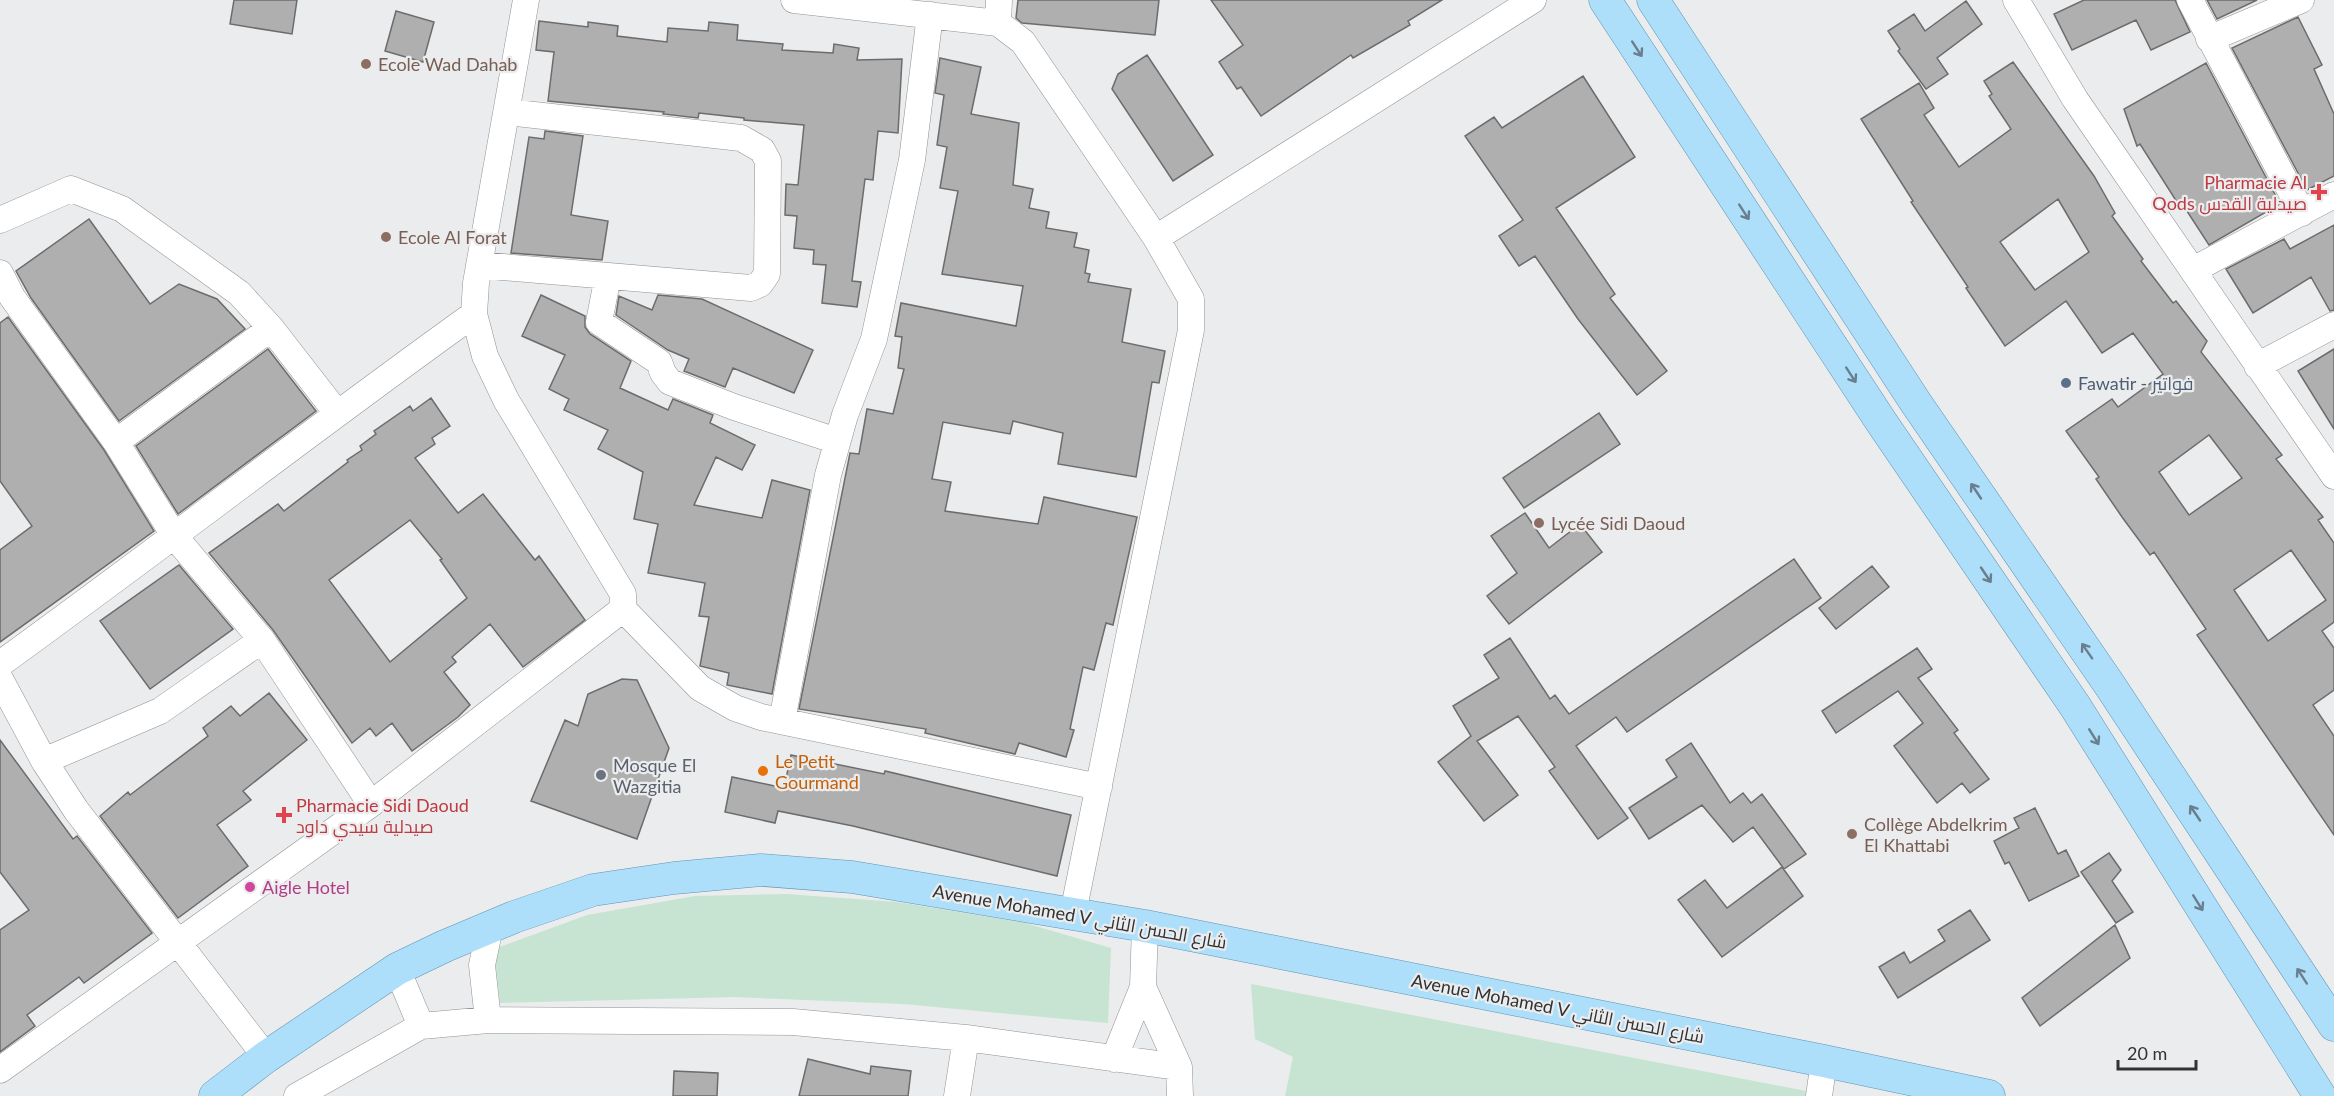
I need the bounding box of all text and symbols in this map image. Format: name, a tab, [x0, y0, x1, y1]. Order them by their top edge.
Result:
one-way arrow	[1631, 40, 1643, 57]
place label: Ecole Wad Dahab	[378, 53, 517, 75]
marker: Ecole Wad Dahab	[359, 57, 373, 71]
place label: Pharmacie Al Qods صيدلية القدس	[2152, 171, 2307, 215]
marker: Pharmacie Al Qods صيدلية القدس	[2312, 185, 2326, 199]
one-way arrow	[1738, 203, 1750, 220]
place label: Ecole Al Forat	[398, 226, 507, 248]
marker: Ecole Al Forat	[379, 230, 393, 244]
one-way arrow	[1845, 366, 1857, 383]
place label: Fawatir - فواتير	[2078, 372, 2194, 395]
marker: Fawatir - فواتير	[2059, 376, 2073, 390]
one-way arrow	[1970, 483, 1982, 500]
place label: Lycée Sidi Daoud	[1551, 512, 1685, 534]
marker: Lycée Sidi Daoud	[1532, 516, 1546, 530]
one-way arrow	[1980, 567, 1992, 583]
one-way arrow	[2081, 644, 2093, 660]
one-way arrow	[2088, 729, 2101, 746]
place label: Le Petit Gourmand	[775, 750, 859, 793]
place label: Mosque El Wazgitia	[613, 754, 696, 797]
marker: Le Petit Gourmand	[756, 764, 770, 778]
marker: Mosque El Wazgitia	[594, 768, 608, 782]
place label: Pharmacie Sidi Daoud صيدلية سيدي داود	[296, 794, 469, 841]
one-way arrow	[2189, 806, 2201, 822]
marker: Pharmacie Sidi Daoud صيدلية سيدي داود	[277, 808, 291, 822]
place label: Collège Abdelkrim El Khattabi	[1864, 813, 2008, 856]
marker: Collège Abdelkrim El Khattabi	[1845, 827, 1859, 841]
place label: Aigle Hotel	[262, 876, 350, 898]
street label: Avenue Mohamed V شارع الحسن الثاني	[931, 879, 1229, 957]
marker: Aigle Hotel	[243, 880, 257, 894]
one-way arrow	[2192, 894, 2205, 911]
one-way arrow	[2296, 968, 2308, 985]
street label: Avenue Mohamed V شارع الحسن الثاني	[1409, 969, 1706, 1051]
scale bar	[2118, 1033, 2196, 1071]
text: 20 m	[2127, 1042, 2167, 1064]

